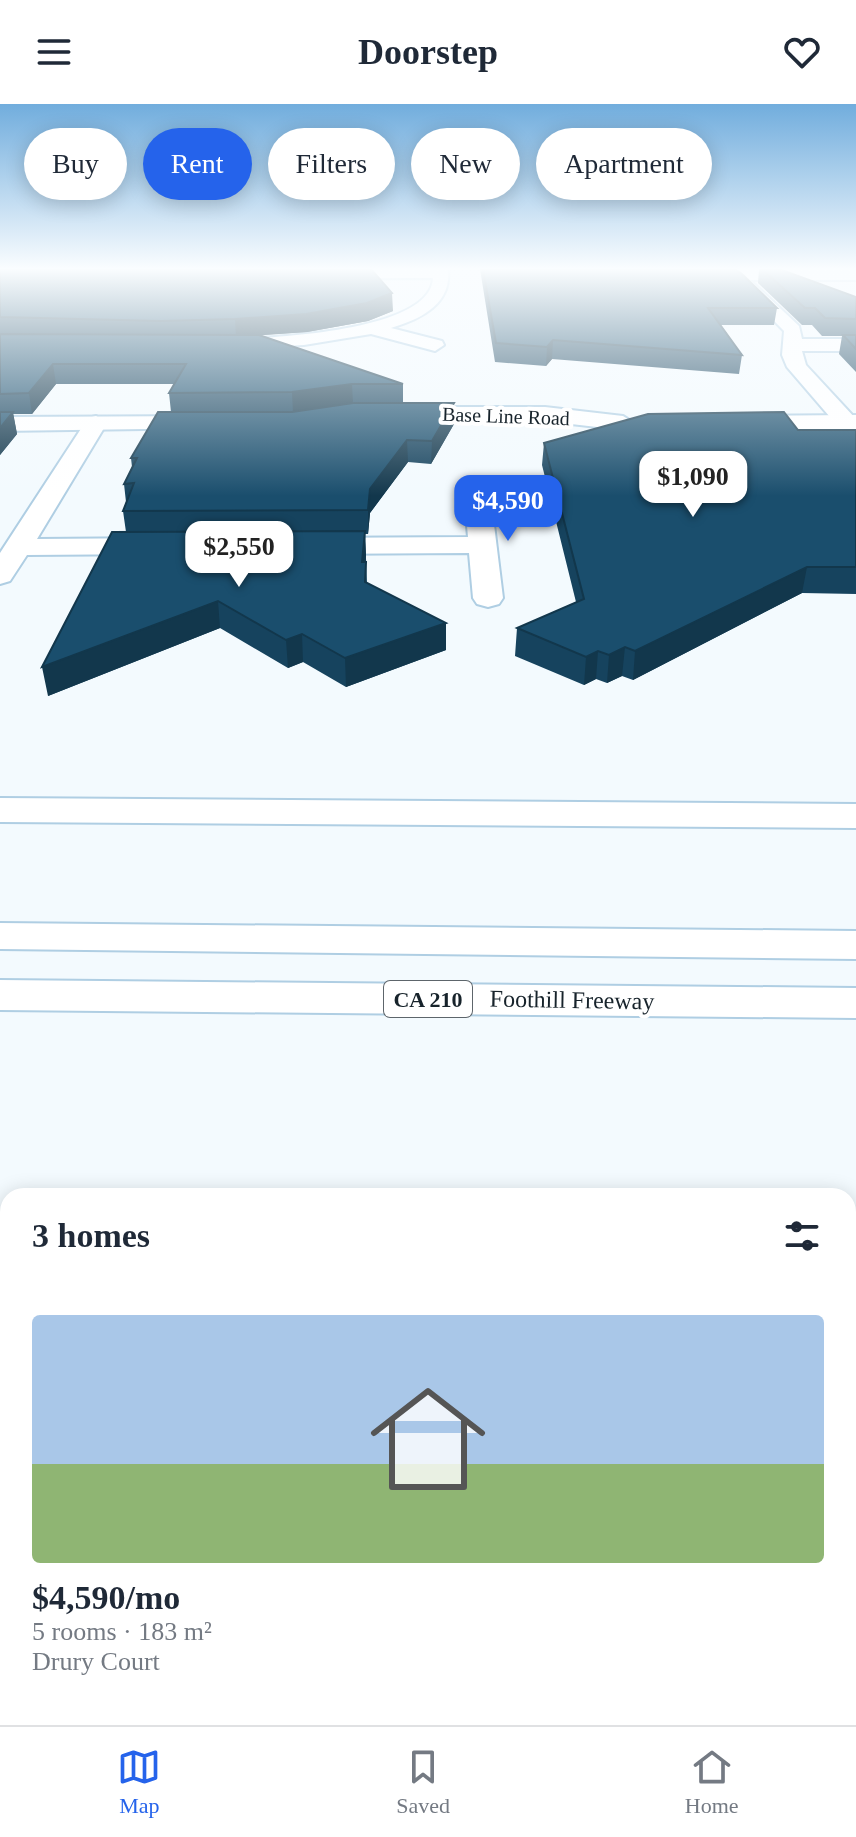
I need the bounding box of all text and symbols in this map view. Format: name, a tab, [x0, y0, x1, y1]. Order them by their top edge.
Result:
icon: menu	[32, 30, 76, 74]
icon: heart	[780, 30, 824, 74]
text: Doorstep	[358, 32, 498, 72]
chip: Buy	[24, 128, 127, 200]
chip: Rent	[143, 128, 252, 200]
chip: Filters	[268, 128, 395, 200]
chip: New	[411, 128, 520, 200]
chip: Apartment	[536, 128, 712, 200]
street label: Base Line Road	[442, 403, 570, 429]
pin: $1,090	[628, 451, 758, 519]
text: $1,090	[657, 462, 729, 491]
pin: $4,590	[443, 475, 573, 543]
text: $4,590	[472, 486, 544, 515]
pin: $2,550	[174, 521, 304, 589]
text: $2,550	[203, 532, 275, 561]
road number: CA 210	[384, 981, 472, 1017]
street label: Foothill Freeway	[489, 986, 655, 1014]
icon: filters	[780, 1214, 824, 1258]
text: 3 homes	[32, 1217, 150, 1254]
icon: home	[356, 1367, 500, 1511]
text: $4,590/mo	[32, 1579, 180, 1616]
text: 5 rooms · 183 m²	[32, 1617, 212, 1646]
text: Drury Court	[32, 1647, 160, 1676]
tab: Map	[117, 1745, 161, 1819]
tab: Saved	[396, 1745, 450, 1819]
tab: Home	[685, 1745, 739, 1819]

